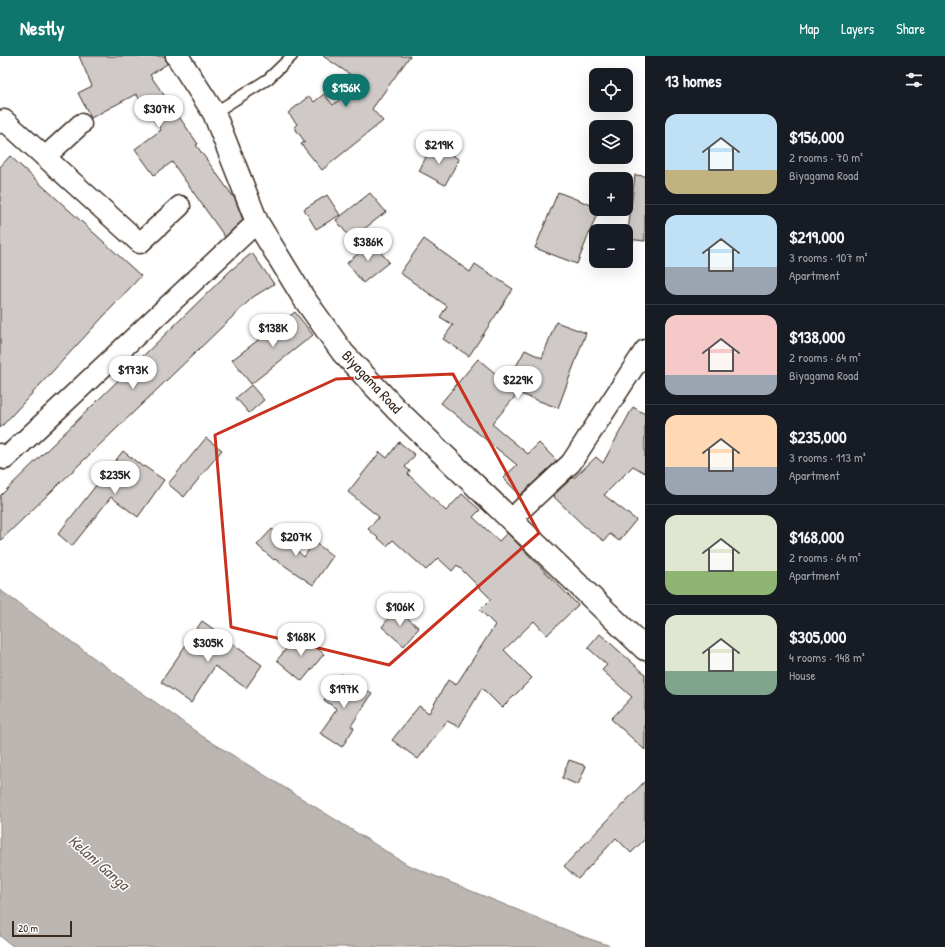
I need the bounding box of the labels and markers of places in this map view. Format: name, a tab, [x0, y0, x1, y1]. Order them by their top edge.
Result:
pin: $156K	[318, 74, 374, 108]
pin: $307K	[131, 95, 187, 129]
pin: $219K	[411, 131, 467, 165]
pin: $386K	[340, 228, 396, 262]
pin: $138K	[245, 314, 301, 348]
pin: $173K	[105, 356, 161, 390]
pin: $229K	[490, 366, 546, 400]
pin: $235K	[87, 461, 143, 495]
pin: $207K	[268, 523, 324, 557]
pin: $106K	[372, 593, 428, 627]
pin: $168K	[273, 623, 329, 657]
pin: $305K	[180, 629, 236, 663]
pin: $197K	[316, 675, 372, 709]

